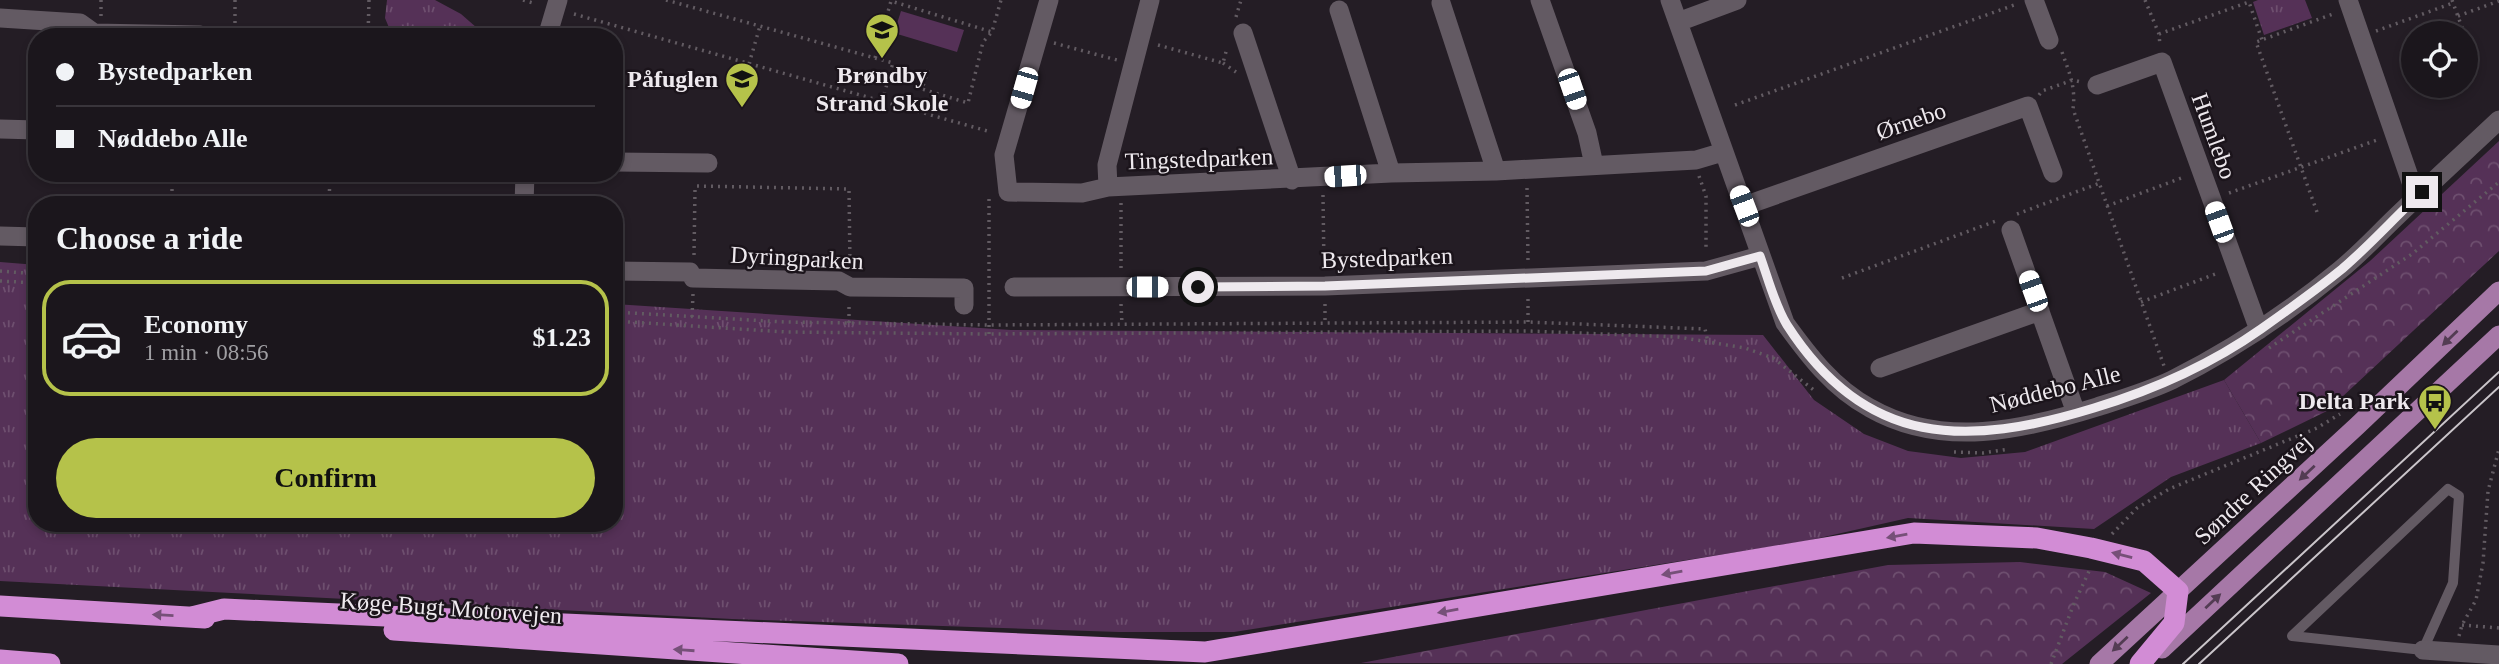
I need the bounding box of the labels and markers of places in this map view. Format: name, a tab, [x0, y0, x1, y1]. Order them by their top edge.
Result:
school or university icon: Brøndby Strand Skole	[863, 11, 901, 60]
school or university icon: Påfuglen	[723, 60, 761, 109]
place label: Brøndby Strand Skole	[816, 62, 949, 116]
place label: Påfuglen	[627, 66, 718, 92]
bus stop icon: Delta Park	[2416, 382, 2454, 431]
place label: Delta Park	[2299, 388, 2411, 414]

